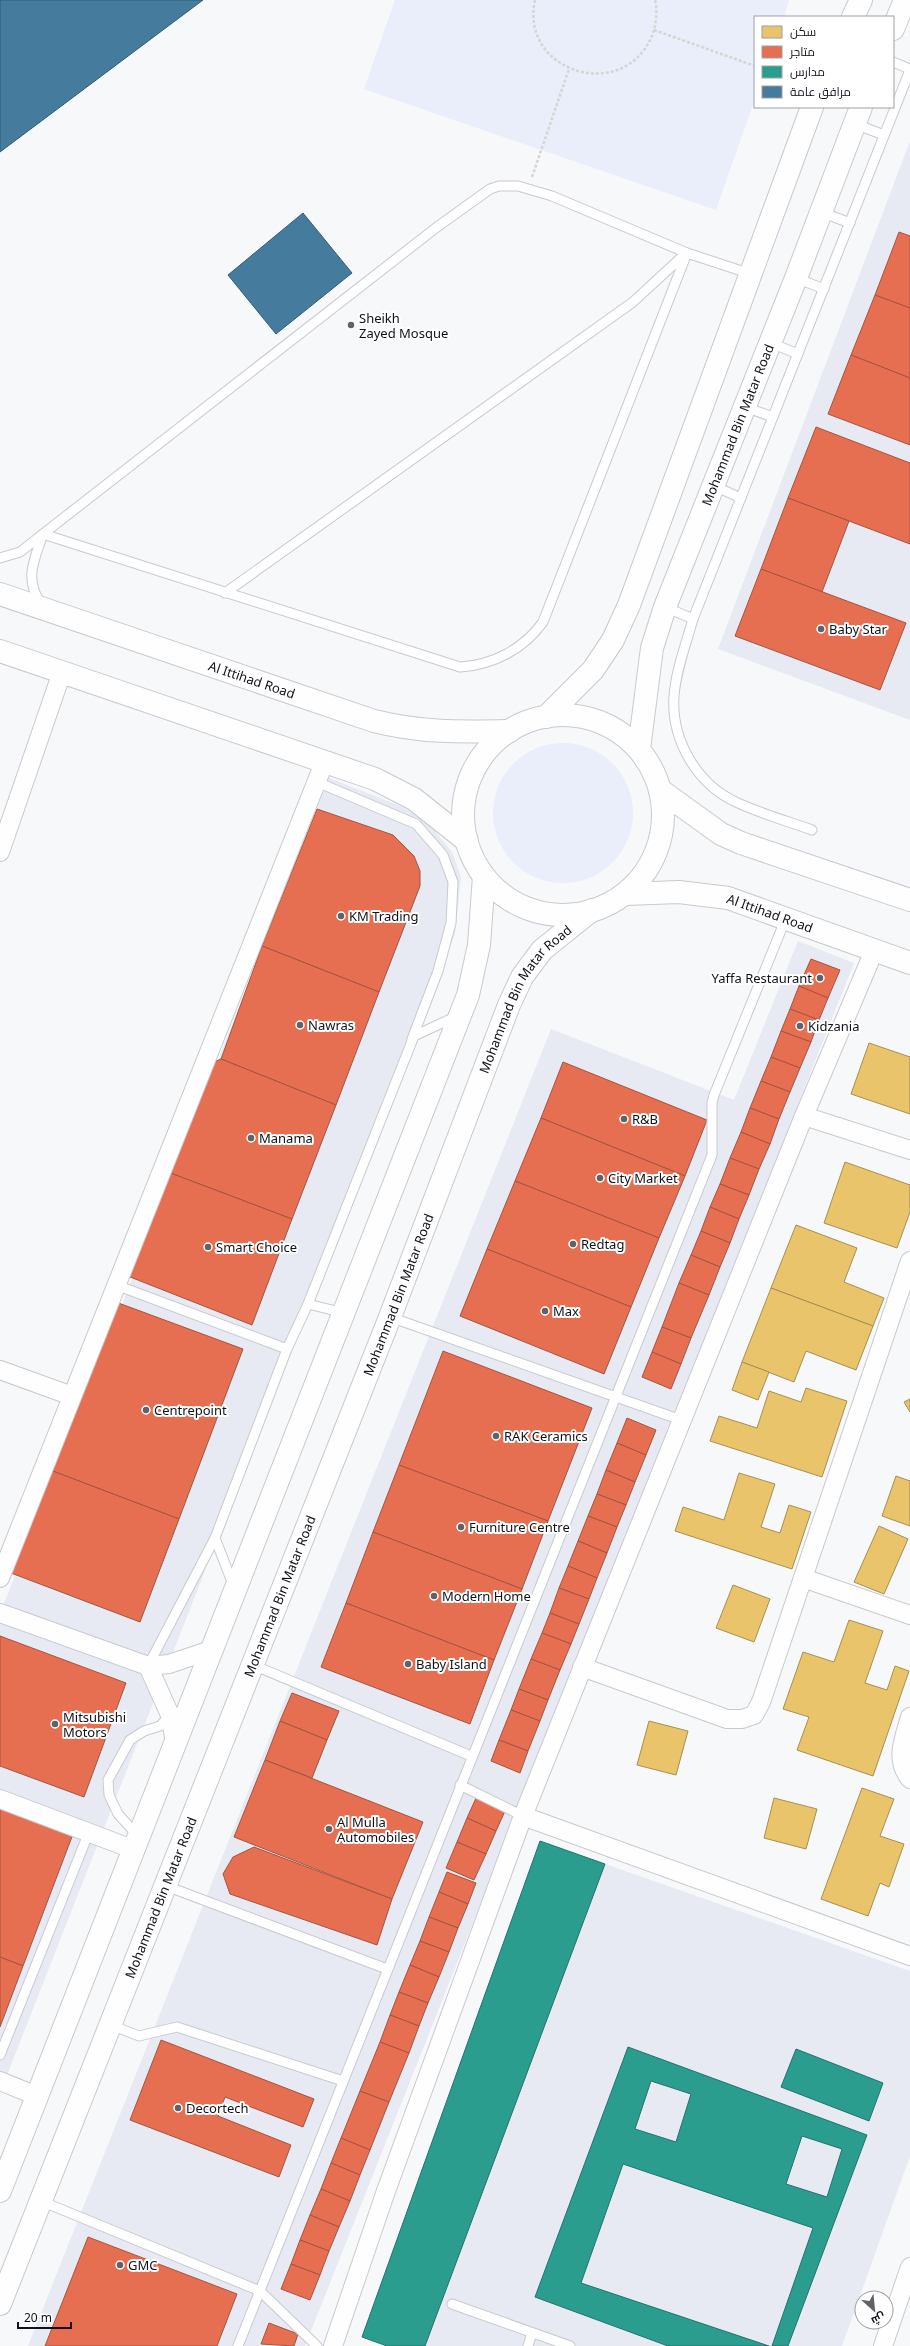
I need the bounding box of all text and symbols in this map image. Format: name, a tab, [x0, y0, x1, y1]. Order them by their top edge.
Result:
legend	[754, 16, 894, 108]
text: سكن	[790, 23, 816, 40]
text: متاجر	[789, 43, 815, 60]
text: مدارس	[790, 63, 825, 80]
text: مرافق عامة	[790, 83, 851, 100]
place label: Sheikh Zayed Mosque	[359, 309, 448, 342]
marker: Sheikh Zayed Mosque	[346, 320, 356, 330]
street label: Mohammad Bin Matar Road	[697, 341, 778, 508]
place label: Baby Star	[829, 620, 888, 638]
marker: Baby Star	[816, 624, 826, 634]
street label: Al Ittihad Road	[206, 656, 297, 703]
street label: Al Ittihad Road	[724, 889, 816, 937]
place label: KM Trading	[349, 907, 419, 925]
marker: KM Trading	[336, 911, 346, 921]
street label: Mohammad Bin Matar Road	[475, 921, 575, 1076]
place label: Yaffa Restaurant	[712, 969, 812, 987]
marker: Yaffa Restaurant	[815, 973, 825, 983]
place label: Nawras	[308, 1016, 354, 1034]
place label: Kidzania	[808, 1017, 859, 1035]
marker: Nawras	[295, 1020, 305, 1030]
marker: Kidzania	[795, 1021, 805, 1031]
place label: R&B	[632, 1110, 658, 1128]
marker: R&B	[619, 1114, 629, 1124]
place label: Manama	[259, 1129, 313, 1147]
marker: Manama	[246, 1133, 256, 1143]
place label: City Market	[608, 1169, 678, 1187]
marker: City Market	[595, 1173, 605, 1183]
street label: Mohammad Bin Matar Road	[359, 1211, 438, 1378]
place label: Redtag	[581, 1235, 624, 1253]
place label: Smart Choice	[216, 1238, 297, 1256]
marker: Redtag	[568, 1239, 578, 1249]
marker: Smart Choice	[203, 1242, 213, 1252]
place label: Max	[553, 1302, 579, 1320]
marker: Max	[540, 1306, 550, 1316]
place label: Centrepoint	[154, 1401, 227, 1419]
marker: Centrepoint	[141, 1405, 151, 1415]
place label: RAK Ceramics	[504, 1427, 588, 1445]
marker: RAK Ceramics	[491, 1431, 501, 1441]
street label: Mohammad Bin Matar Road	[240, 1513, 320, 1680]
place label: Furniture Centre	[469, 1518, 570, 1536]
marker: Furniture Centre	[456, 1522, 466, 1532]
place label: Modern Home	[442, 1587, 531, 1605]
marker: Modern Home	[429, 1591, 439, 1601]
place label: Baby Island	[416, 1655, 487, 1673]
marker: Baby Island	[403, 1659, 413, 1669]
place label: Mitsubishi Motors	[63, 1708, 126, 1741]
marker: Mitsubishi Motors	[50, 1719, 60, 1729]
place label: Al Mulla Automobiles	[337, 1813, 414, 1846]
street label: Mohammad Bin Matar Road	[121, 1814, 201, 1981]
marker: Al Mulla Automobiles	[324, 1824, 334, 1834]
place label: Decortech	[186, 2099, 249, 2117]
marker: Decortech	[173, 2103, 183, 2113]
place label: GMC	[128, 2256, 157, 2274]
marker: GMC	[115, 2260, 125, 2270]
north arrow	[854, 2290, 894, 2330]
scale bar	[18, 2304, 71, 2330]
text: 20 m	[24, 2309, 52, 2326]
text: ش	[869, 2309, 888, 2329]

